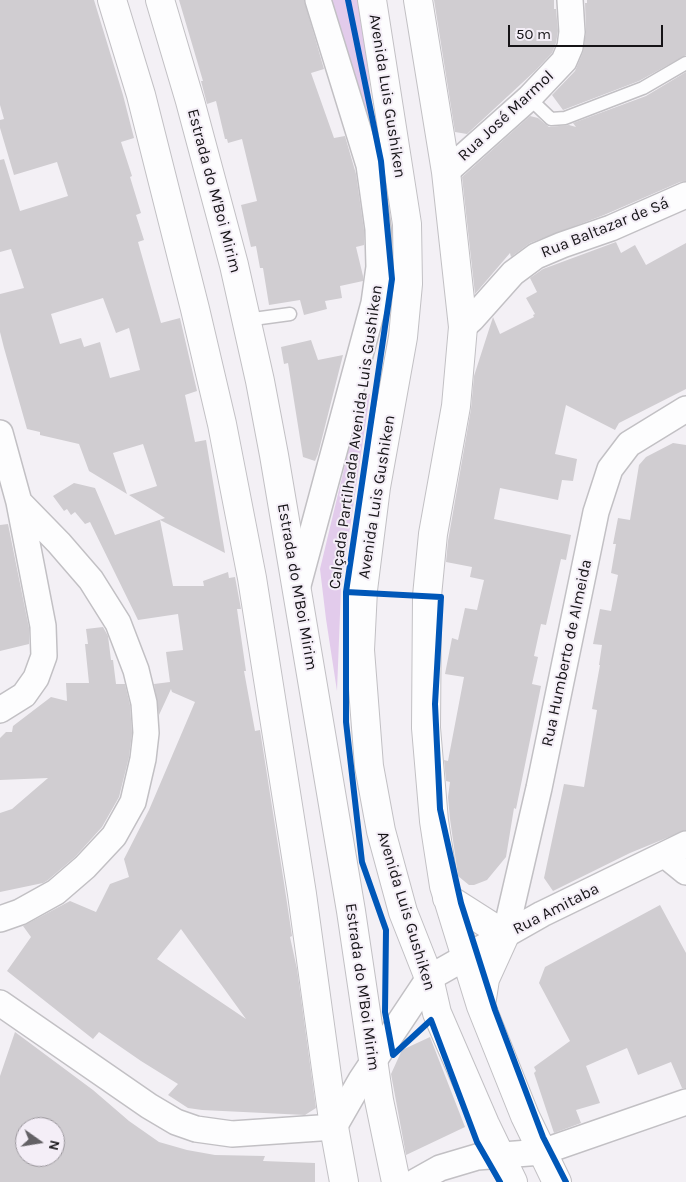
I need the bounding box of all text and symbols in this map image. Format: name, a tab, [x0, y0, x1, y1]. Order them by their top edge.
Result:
street label: Avenida Luis Gushiken	[365, 13, 409, 179]
scale bar	[511, 15, 666, 47]
text: 50 m	[516, 25, 551, 43]
street label: Rua José Marmol	[454, 67, 558, 165]
street label: Estrada do M'Boi Mirim	[183, 107, 245, 275]
street label: Rua Baltazar de Sá	[538, 194, 672, 262]
street label: Calçada Partilhada Avenida Luis Gushiken	[325, 284, 387, 590]
street label: Avenida Luis Gushiken	[355, 414, 399, 580]
street label: Estrada do M'Boi Mirim	[273, 502, 321, 672]
street label: Rua Humberto de Almeida	[538, 558, 596, 748]
street label: Avenida Luis Gushiken	[373, 829, 439, 993]
street label: Rua Amitaba	[510, 879, 602, 939]
street label: Estrada do M'Boi Mirim	[341, 902, 383, 1072]
north arrow	[15, 1117, 65, 1167]
text: N	[45, 1138, 64, 1152]

